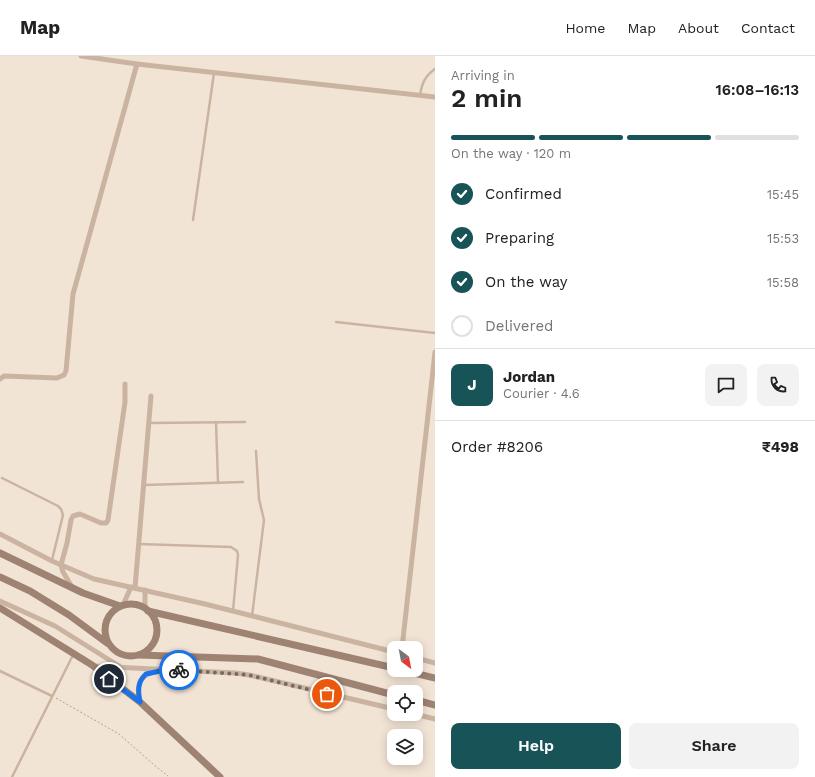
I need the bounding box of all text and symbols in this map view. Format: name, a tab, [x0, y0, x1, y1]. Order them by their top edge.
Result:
text: Map	[20, 16, 60, 39]
text: Home	[565, 20, 605, 36]
text: Map	[627, 20, 656, 36]
text: About	[678, 20, 719, 36]
text: Contact	[741, 20, 795, 36]
text: Arriving in	[451, 68, 515, 83]
text: 16:08–16:13	[716, 81, 799, 99]
text: 2 min	[451, 83, 522, 113]
text: On the way · 120 m	[451, 146, 571, 161]
icon: check	[451, 183, 473, 205]
text: Confirmed	[485, 185, 562, 203]
text: 15:45	[767, 187, 799, 202]
icon: check	[451, 227, 473, 249]
text: Preparing	[485, 229, 554, 247]
text: 15:53	[767, 231, 799, 246]
icon: check	[451, 271, 473, 293]
text: On the way	[485, 273, 567, 291]
text: 15:58	[767, 275, 799, 290]
text: Delivered	[485, 317, 553, 335]
button: chat	[705, 364, 747, 406]
button: phone	[757, 364, 799, 406]
text: Jordan	[503, 368, 555, 386]
text: J	[467, 376, 477, 394]
text: Courier · 4.6	[503, 386, 580, 401]
text: Order #8206	[451, 438, 543, 456]
text: ₹498	[762, 438, 799, 456]
north arrow	[387, 641, 423, 677]
map controls	[387, 641, 423, 765]
courier	[159, 650, 199, 690]
icon: bike	[168, 659, 190, 681]
pin	[92, 662, 126, 696]
icon: home	[98, 668, 120, 690]
pin	[310, 677, 344, 711]
icon: bag	[316, 683, 338, 705]
button: locate	[387, 685, 423, 721]
button: Help	[451, 723, 621, 769]
button: Share	[629, 723, 799, 769]
button: layers	[387, 729, 423, 765]

